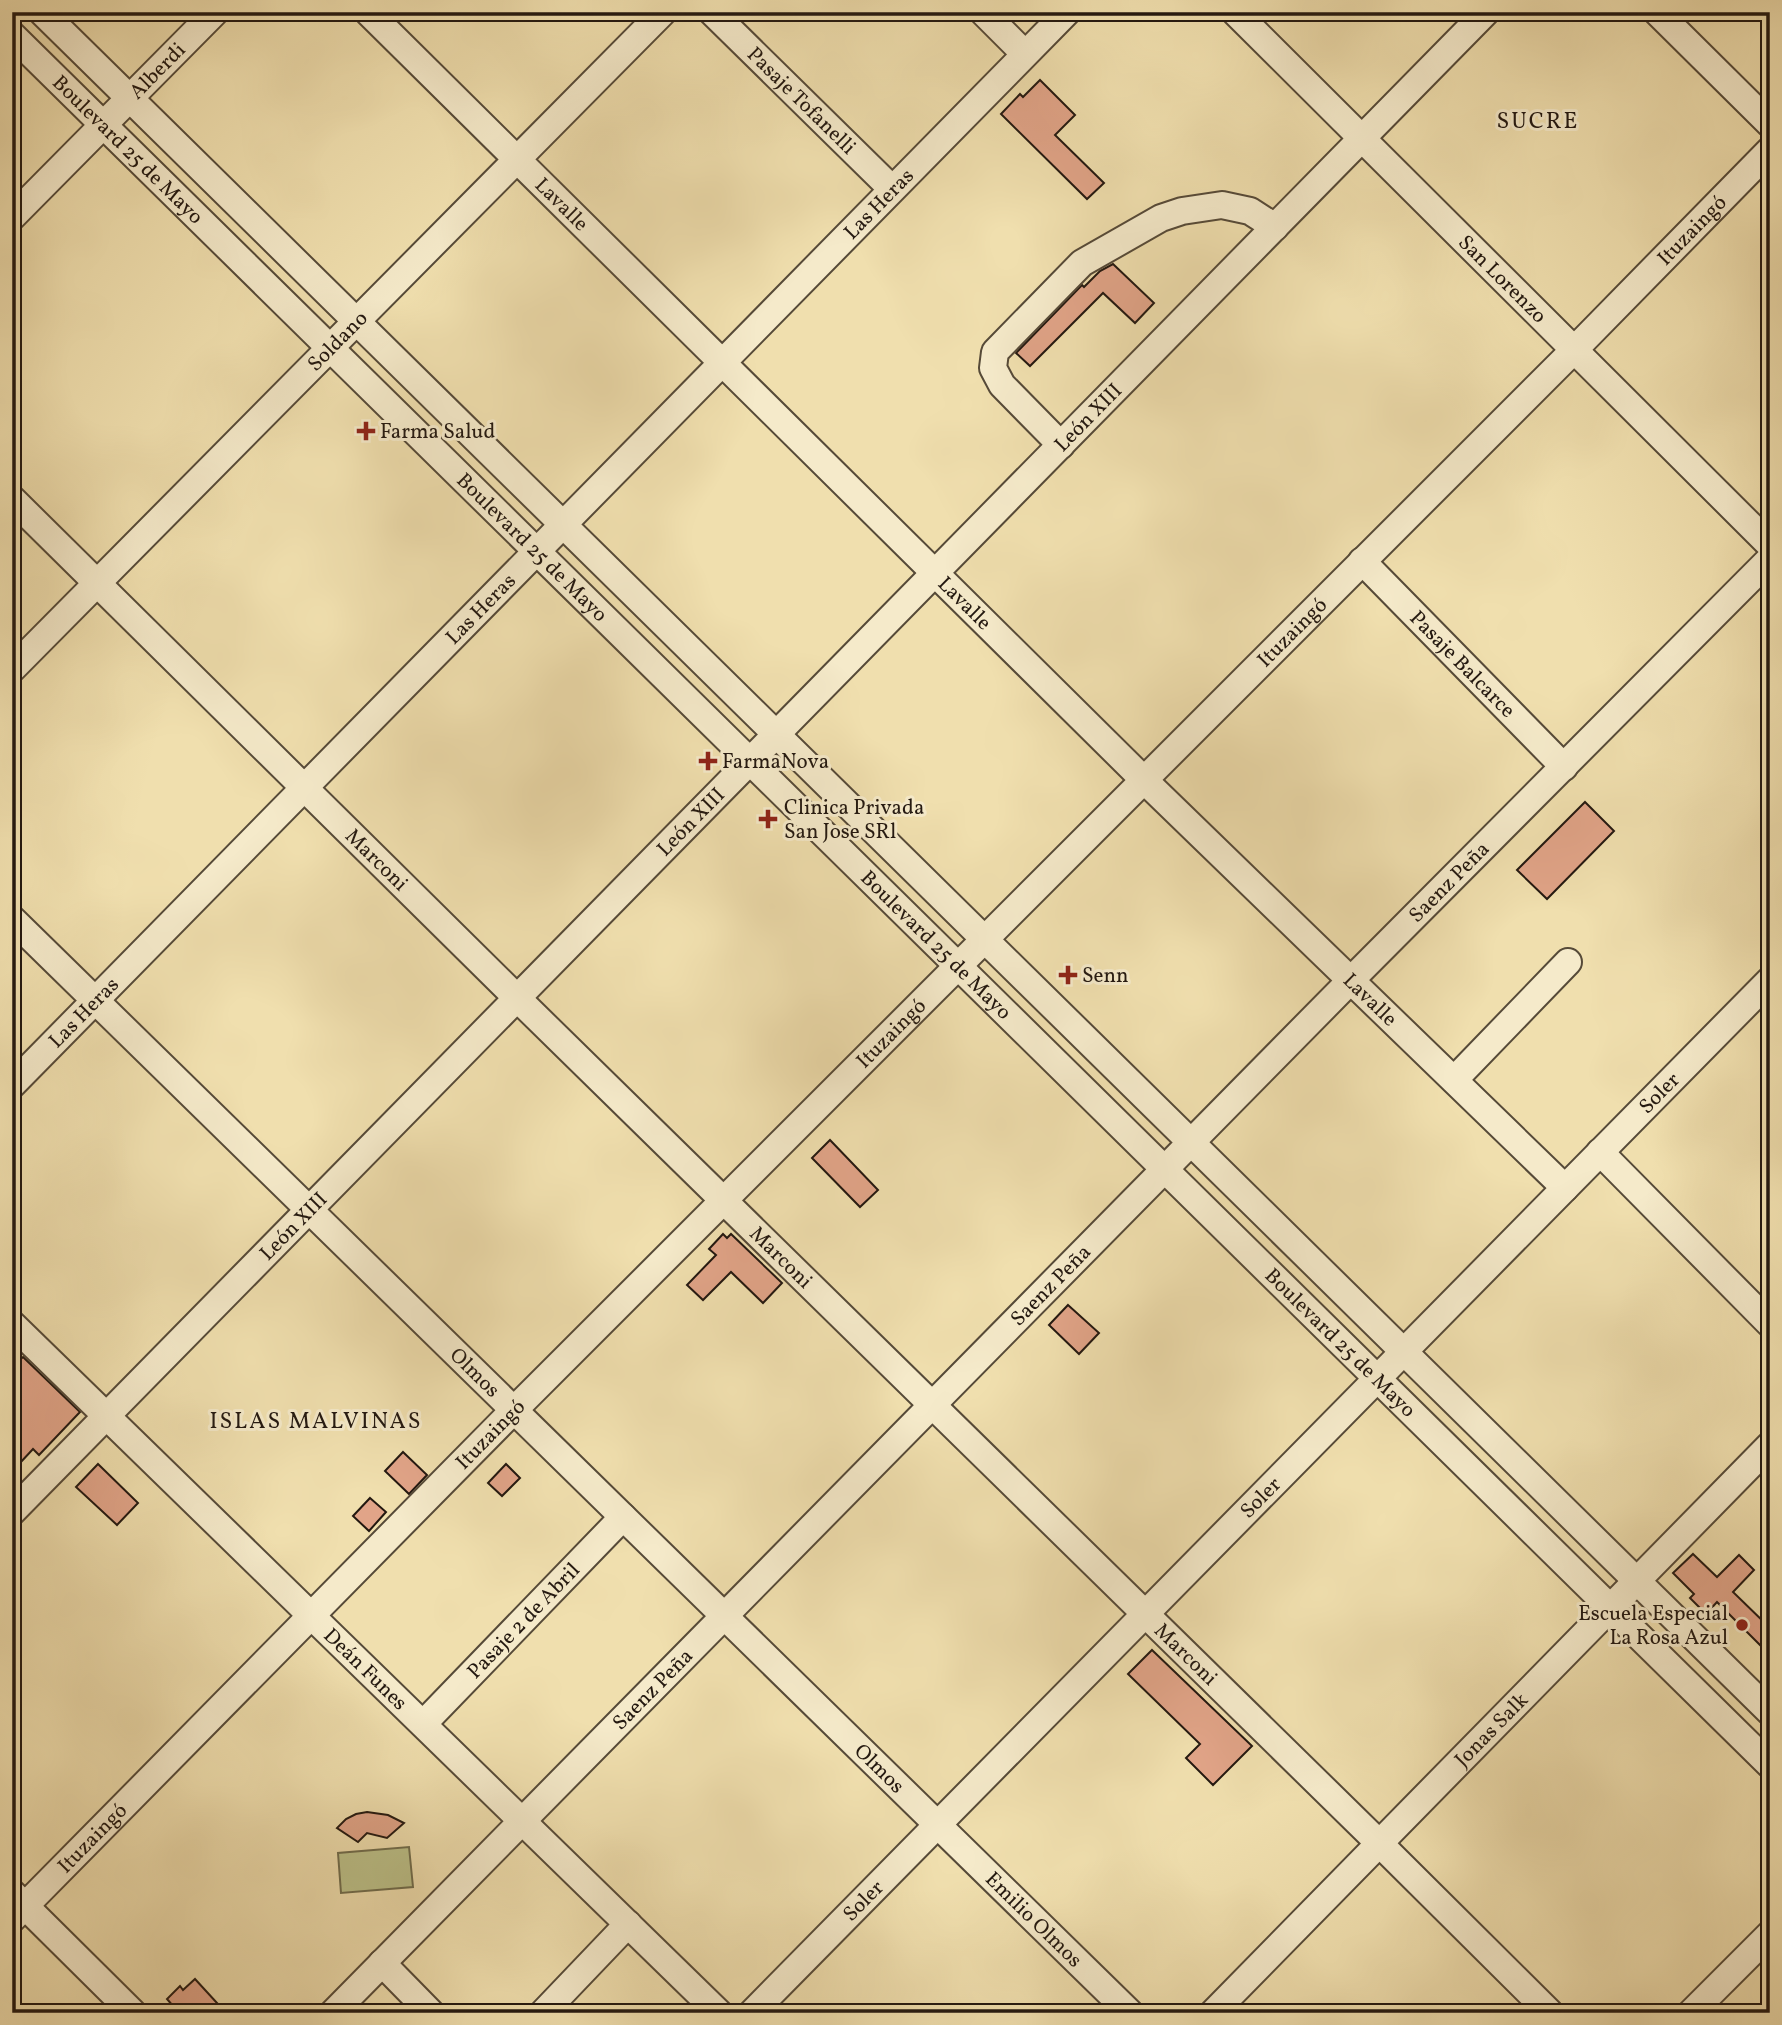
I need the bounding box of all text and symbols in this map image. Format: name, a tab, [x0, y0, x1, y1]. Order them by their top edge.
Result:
street label: Alberdi	[123, 37, 193, 107]
street label: Pasaje Tofanelli	[740, 41, 862, 162]
street label: Boulevard 25 de Mayo	[45, 69, 209, 232]
district label: SUCRE	[1497, 106, 1579, 138]
street label: Las Heras	[838, 163, 921, 247]
street label: Lavalle	[527, 172, 595, 239]
street label: Ituzaingó	[1651, 189, 1734, 273]
street label: San Lorenzo	[1451, 229, 1553, 331]
street label: Soldano	[302, 305, 375, 379]
street label: León XIII	[1048, 377, 1129, 459]
place label: Farma Salud	[380, 418, 495, 447]
marker: Farma Salud	[358, 423, 374, 439]
street label: Boulevard 25 de Mayo	[449, 467, 613, 629]
street label: Las Heras	[440, 568, 523, 652]
street label: Lavalle	[930, 571, 998, 637]
street label: Ituzaingó	[1251, 592, 1334, 675]
street label: Pasaje Balcarce	[1402, 605, 1521, 725]
place label: FarmaNova	[722, 748, 829, 777]
marker: FarmaNova	[700, 753, 716, 769]
street label: León XIII	[651, 782, 732, 863]
place label: Clinica Privada San Jose SRl	[784, 794, 924, 847]
marker: Clinica Privada San Jose SRl	[758, 809, 778, 829]
street label: Marconi	[338, 823, 414, 898]
street label: Saenz Peña	[1403, 836, 1497, 930]
street label: Boulevard 25 de Mayo	[853, 865, 1018, 1027]
place label: Senn	[1082, 962, 1129, 991]
marker: Senn	[1060, 967, 1076, 983]
street label: Lavalle	[1336, 967, 1403, 1034]
street label: Las Heras	[43, 971, 126, 1055]
street label: Ituzaingó	[850, 993, 934, 1076]
street label: Soler	[1633, 1067, 1687, 1121]
street label: León XIII	[254, 1186, 335, 1268]
street label: Marconi	[742, 1220, 818, 1296]
street label: Saenz Peña	[1005, 1239, 1098, 1333]
street label: Boulevard 25 de Mayo	[1257, 1262, 1422, 1425]
street label: Olmos	[442, 1342, 506, 1405]
street label: Ituzaingó	[450, 1394, 533, 1477]
district label: ISLAS MALVINAS	[209, 1406, 423, 1438]
street label: Soler	[1234, 1471, 1288, 1526]
street label: Pasaje 2 de Abril	[461, 1557, 587, 1686]
place label: Escuela Especial La Rosa Azul	[1578, 1600, 1728, 1653]
street label: Marconi	[1147, 1617, 1223, 1693]
marker: Escuela Especial La Rosa Azul	[1734, 1617, 1750, 1633]
street label: Deán Funes	[316, 1622, 413, 1718]
street label: Saenz Peña	[607, 1643, 700, 1737]
street label: Jonas Salk	[1449, 1686, 1536, 1774]
street label: Olmos	[847, 1738, 910, 1801]
street label: Ituzaingó	[52, 1797, 135, 1881]
street label: Emilio Olmos	[978, 1866, 1088, 1975]
street label: Soler	[837, 1874, 891, 1929]

